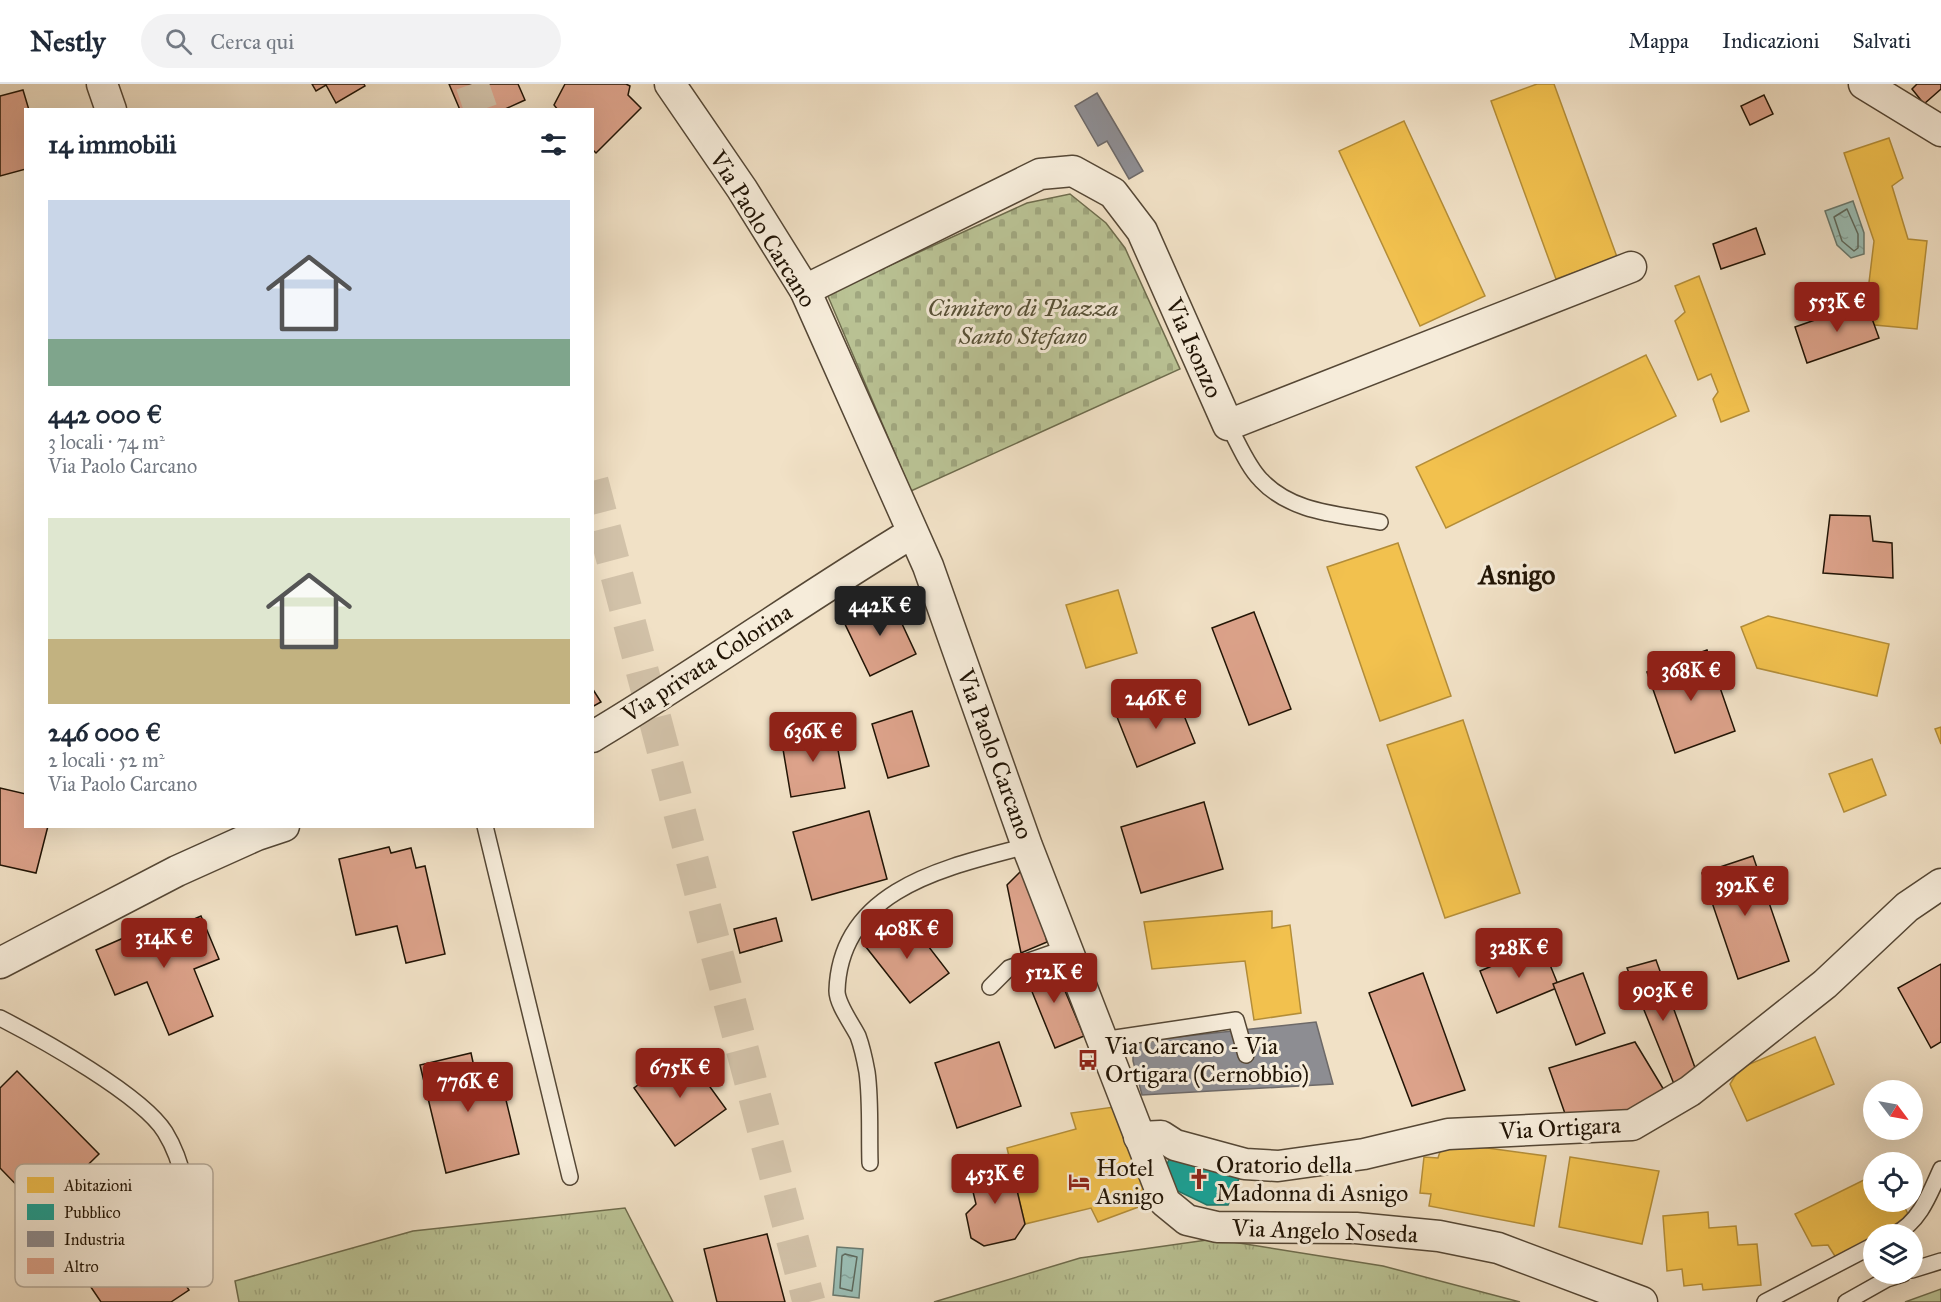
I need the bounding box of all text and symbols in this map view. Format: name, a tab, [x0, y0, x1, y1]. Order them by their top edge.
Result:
search box	[141, 14, 561, 68]
text: Nestly	[30, 24, 105, 59]
icon: search	[162, 25, 195, 58]
text: Cerca qui	[210, 28, 294, 55]
text: Mappa	[1629, 28, 1689, 54]
text: Indicazioni	[1722, 28, 1820, 54]
text: Salvati	[1853, 28, 1911, 54]
text: 14 immobili	[48, 128, 176, 160]
icon: filters	[537, 128, 570, 161]
street label: Via Paolo Carcano	[702, 144, 823, 313]
icon: home	[255, 239, 363, 347]
pin: 553K €	[1788, 282, 1886, 333]
text: 553K €	[1808, 289, 1866, 313]
park label: Cimitero di Piazza Santo Stefano	[928, 293, 1118, 351]
street label: Via Isonzo	[1158, 293, 1229, 403]
text: 442 000 €	[48, 398, 162, 430]
text: 3 locali · 74 m²	[48, 430, 165, 454]
text: Via Paolo Carcano	[48, 454, 197, 478]
icon: home	[255, 557, 363, 665]
district label: Asnigo	[1477, 558, 1555, 592]
pin: 442K €	[831, 586, 929, 637]
text: 442K €	[849, 593, 911, 617]
street label: Via privata Colorina	[615, 596, 799, 730]
pin: 368K €	[1642, 651, 1740, 702]
text: 368K €	[1661, 658, 1721, 682]
street label: Via Paolo Carcano	[950, 664, 1040, 843]
pin: 246K €	[1107, 679, 1205, 730]
text: 246K €	[1125, 686, 1187, 710]
pin: 636K €	[764, 712, 862, 763]
text: 246 000 €	[48, 716, 161, 748]
text: 636K €	[783, 719, 843, 743]
text: 2 locali · 52 m²	[48, 748, 165, 772]
text: Via Paolo Carcano	[48, 772, 197, 796]
pin: 392K €	[1696, 866, 1794, 917]
text: 392K €	[1715, 873, 1775, 897]
pin: 408K €	[858, 909, 956, 960]
text: 408K €	[875, 916, 939, 940]
pin: 314K €	[115, 918, 213, 969]
text: 314K €	[135, 925, 193, 949]
pin: 328K €	[1470, 928, 1568, 979]
text: 328K €	[1489, 935, 1549, 959]
pin: 512K €	[1005, 953, 1103, 1004]
text: 512K €	[1025, 960, 1083, 984]
pin: 903K €	[1614, 971, 1712, 1022]
text: 903K €	[1632, 978, 1694, 1002]
place label: Via Carcano - Via Ortigara (Cernobbio)	[1104, 1031, 1309, 1089]
pin: 675K €	[631, 1048, 729, 1099]
bus stop icon: Via Carcano - Via Ortigara (Cernobbio)	[1076, 1048, 1100, 1072]
text: 675K €	[650, 1055, 710, 1079]
pin: 776K €	[419, 1062, 517, 1113]
text: 776K €	[437, 1069, 499, 1093]
north arrow	[1863, 1080, 1923, 1140]
map controls	[1863, 1080, 1923, 1284]
street label: Via Ortigara	[1498, 1110, 1622, 1146]
place label: Oratorio della Madonna di Asnigo	[1216, 1150, 1408, 1208]
button: locate	[1863, 1152, 1923, 1212]
place label: Hotel Asnigo	[1095, 1153, 1164, 1211]
pin: 453K €	[946, 1154, 1044, 1205]
text: 453K €	[965, 1161, 1025, 1185]
legend	[15, 1164, 213, 1287]
church icon: Oratorio della Madonna di Asnigo	[1187, 1167, 1211, 1191]
hotel icon: Hotel Asnigo	[1067, 1170, 1091, 1194]
text: Abitazioni	[63, 1176, 133, 1195]
text: Pubblico	[64, 1203, 121, 1222]
street label: Via Angelo Noseda	[1231, 1213, 1419, 1249]
button: layers	[1863, 1224, 1923, 1284]
text: Industria	[64, 1230, 125, 1249]
text: Altro	[63, 1257, 99, 1276]

